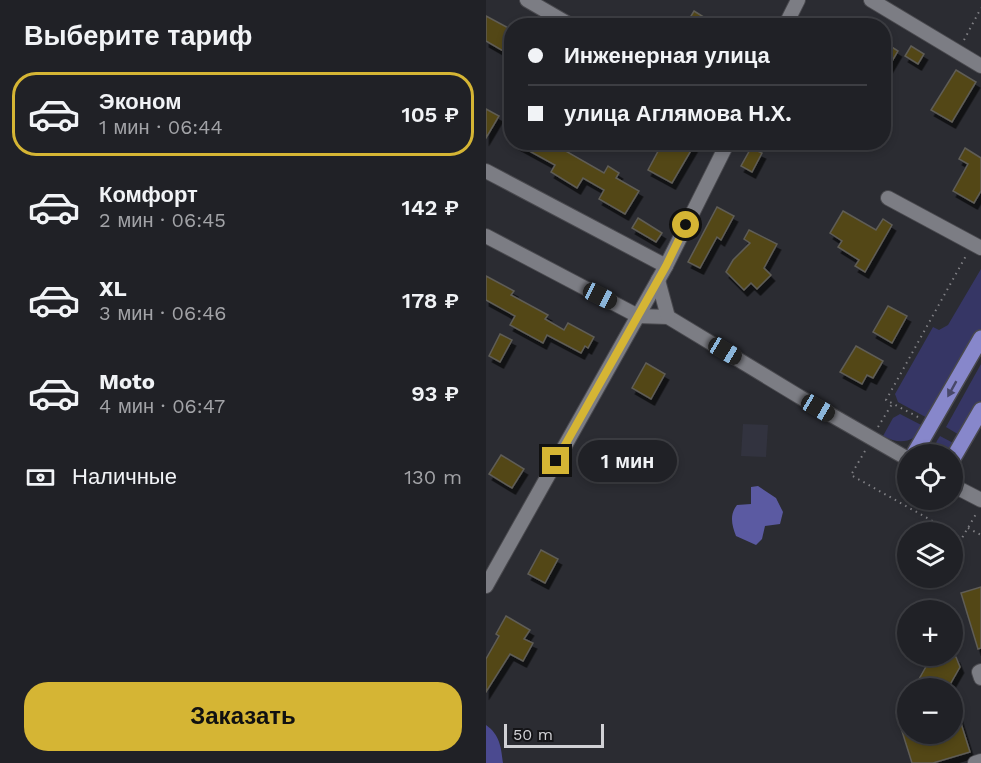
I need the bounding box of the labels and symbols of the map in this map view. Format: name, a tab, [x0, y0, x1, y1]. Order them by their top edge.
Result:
route start	[672, 211, 699, 238]
car	[580, 280, 620, 312]
car	[705, 334, 745, 368]
one-way arrow	[947, 381, 957, 398]
car	[798, 391, 838, 425]
callout: 1 мин	[577, 440, 676, 482]
route end	[542, 447, 569, 474]
scale bar	[504, 721, 604, 748]

